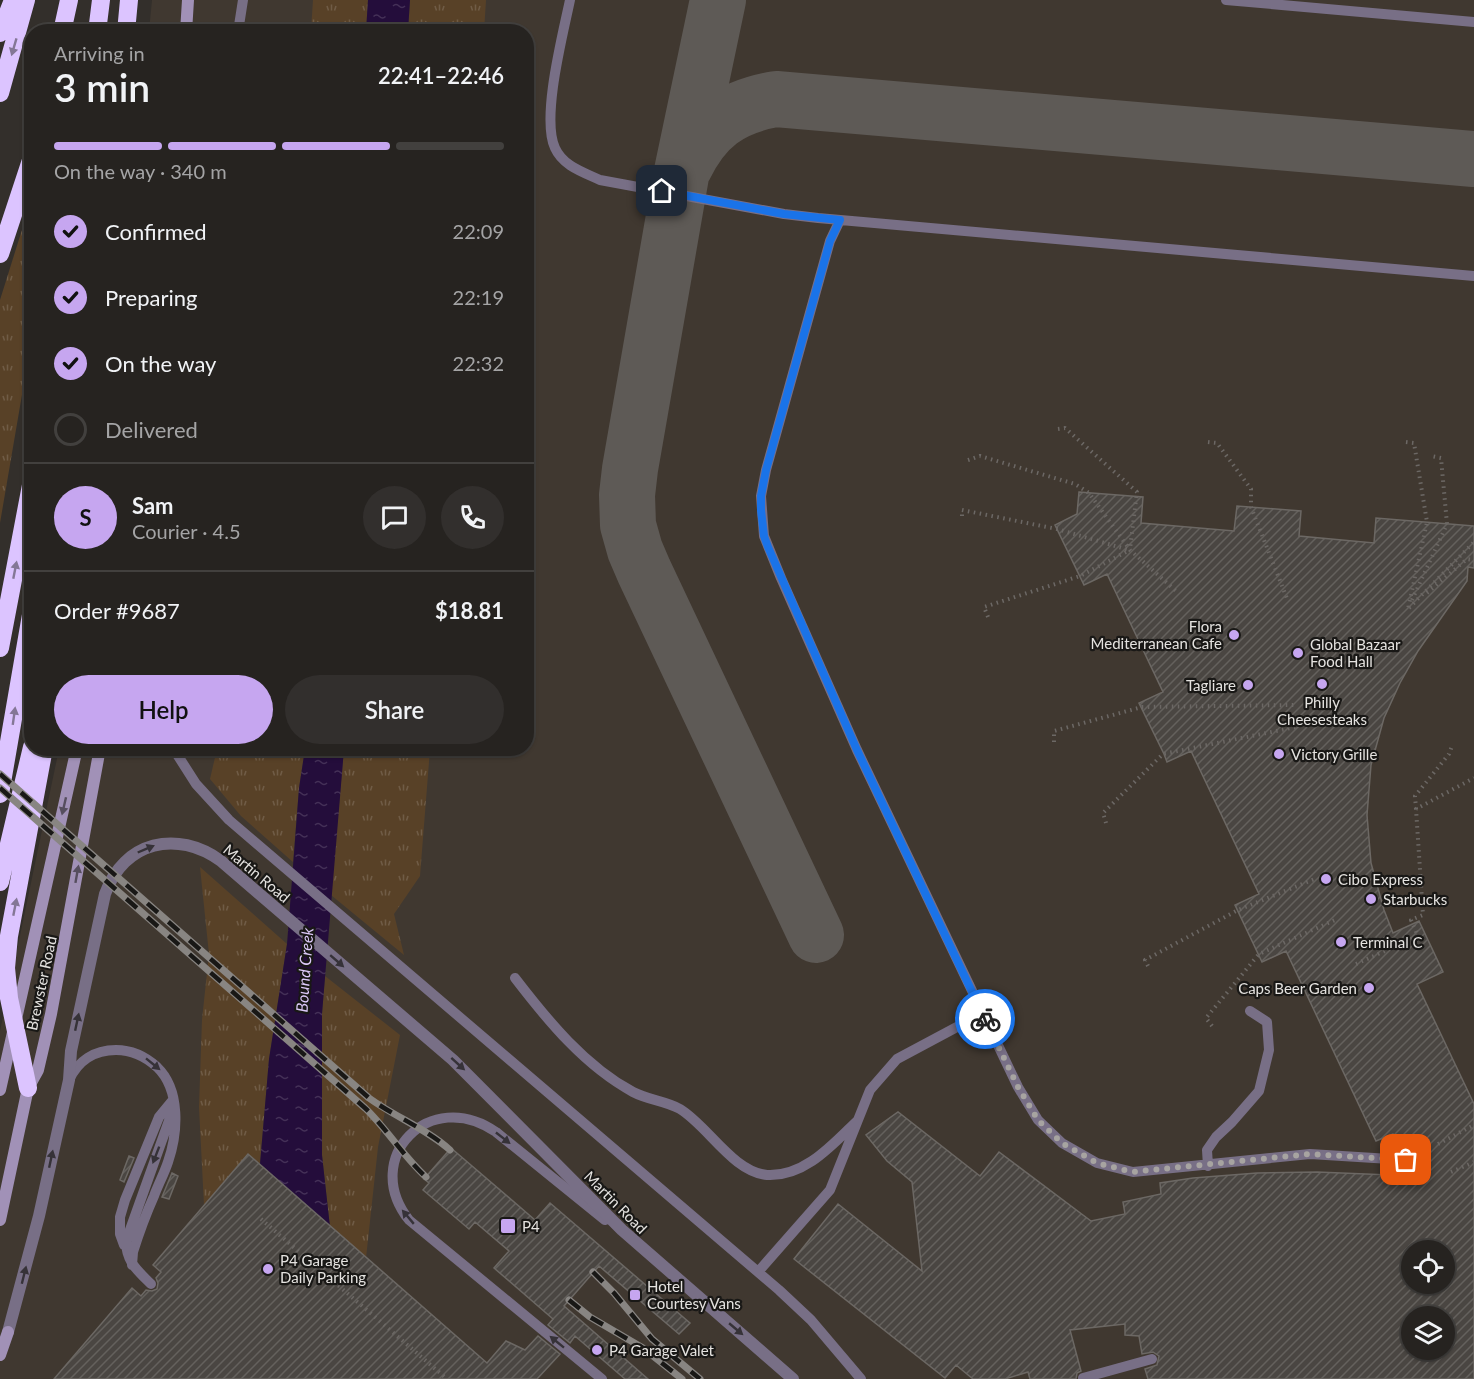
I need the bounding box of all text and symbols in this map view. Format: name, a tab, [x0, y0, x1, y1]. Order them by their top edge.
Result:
one-way arrow	[9, 38, 18, 56]
text: Arriving in	[54, 41, 145, 65]
text: 22:41–22:46	[378, 62, 504, 89]
text: 3 min	[54, 64, 150, 110]
text: On the way · 340 m	[54, 159, 227, 183]
pin	[636, 165, 687, 216]
icon: home	[645, 174, 678, 207]
icon: check	[54, 215, 87, 248]
text: Confirmed	[105, 218, 207, 245]
text: 22:09	[453, 219, 504, 243]
icon: check	[54, 281, 87, 314]
text: Preparing	[105, 284, 197, 311]
text: 22:19	[453, 285, 504, 309]
icon: check	[54, 347, 87, 380]
text: On the way	[105, 350, 216, 377]
text: 22:32	[453, 351, 504, 375]
text: Delivered	[105, 416, 198, 443]
button: chat	[363, 486, 426, 549]
button: phone	[441, 486, 504, 549]
text: Sam	[132, 492, 174, 519]
text: S	[79, 504, 92, 531]
text: Courier · 4.5	[132, 519, 241, 543]
one-way arrow	[11, 560, 20, 579]
text: Order #9687	[54, 597, 180, 624]
text: $18.81	[435, 597, 504, 624]
place label: Flora Mediterranean Cafe	[1091, 617, 1222, 652]
marker: Flora Mediterranean Cafe	[1227, 628, 1241, 642]
place label: Global Bazaar Food Hall	[1310, 635, 1401, 670]
marker: Global Bazaar Food Hall	[1291, 646, 1305, 660]
button: Help	[54, 675, 273, 744]
button: Share	[285, 675, 504, 744]
place label: Tagliare	[1186, 676, 1236, 694]
marker: Philly Cheesesteaks	[1315, 677, 1329, 691]
marker: Tagliare	[1241, 678, 1255, 692]
place label: Philly Cheesesteaks	[1277, 693, 1367, 728]
one-way arrow	[9, 707, 18, 726]
place label: Victory Grille	[1291, 745, 1377, 763]
marker: Victory Grille	[1272, 747, 1286, 761]
one-way arrow	[59, 796, 68, 815]
street label: Martin Road	[220, 840, 294, 906]
one-way arrow	[137, 844, 155, 854]
one-way arrow	[73, 864, 82, 883]
place label: Cibo Express	[1338, 870, 1423, 888]
marker: Cibo Express	[1319, 872, 1333, 886]
place label: Starbucks	[1383, 890, 1447, 908]
marker: Starbucks	[1364, 892, 1378, 906]
one-way arrow	[11, 897, 20, 916]
water label: Bound Creek	[292, 927, 316, 1013]
place label: Terminal C	[1353, 933, 1423, 951]
street label: Brewster Road	[22, 934, 60, 1032]
marker: Terminal C	[1334, 935, 1348, 949]
one-way arrow	[329, 954, 344, 967]
place label: Caps Beer Garden	[1238, 979, 1357, 997]
marker: Caps Beer Garden	[1362, 981, 1376, 995]
courier	[955, 989, 1015, 1049]
icon: bike	[969, 1003, 1002, 1036]
one-way arrow	[73, 1013, 82, 1032]
one-way arrow	[450, 1057, 465, 1070]
one-way arrow	[145, 1058, 161, 1071]
one-way arrow	[496, 1132, 511, 1144]
pin	[1380, 1134, 1431, 1185]
icon: bag	[1389, 1143, 1422, 1176]
one-way arrow	[151, 1146, 160, 1164]
one-way arrow	[47, 1150, 57, 1169]
street label: Martin Road	[581, 1167, 651, 1237]
one-way arrow	[401, 1209, 414, 1225]
marker: P4	[499, 1217, 517, 1235]
place label: P4	[522, 1217, 540, 1235]
map controls	[1401, 1240, 1455, 1360]
button: locate	[1401, 1240, 1455, 1294]
place label: P4 Garage Daily Parking	[280, 1251, 366, 1286]
marker: P4 Garage Daily Parking	[261, 1262, 275, 1276]
one-way arrow	[19, 1266, 29, 1285]
place label: Hotel Courtesy Vans	[647, 1277, 741, 1312]
marker: Hotel Courtesy Vans	[628, 1288, 642, 1302]
button: layers	[1401, 1306, 1455, 1360]
one-way arrow	[728, 1322, 743, 1335]
one-way arrow	[550, 1336, 565, 1349]
place label: P4 Garage Valet	[609, 1341, 715, 1359]
marker: P4 Garage Valet	[590, 1343, 604, 1357]

